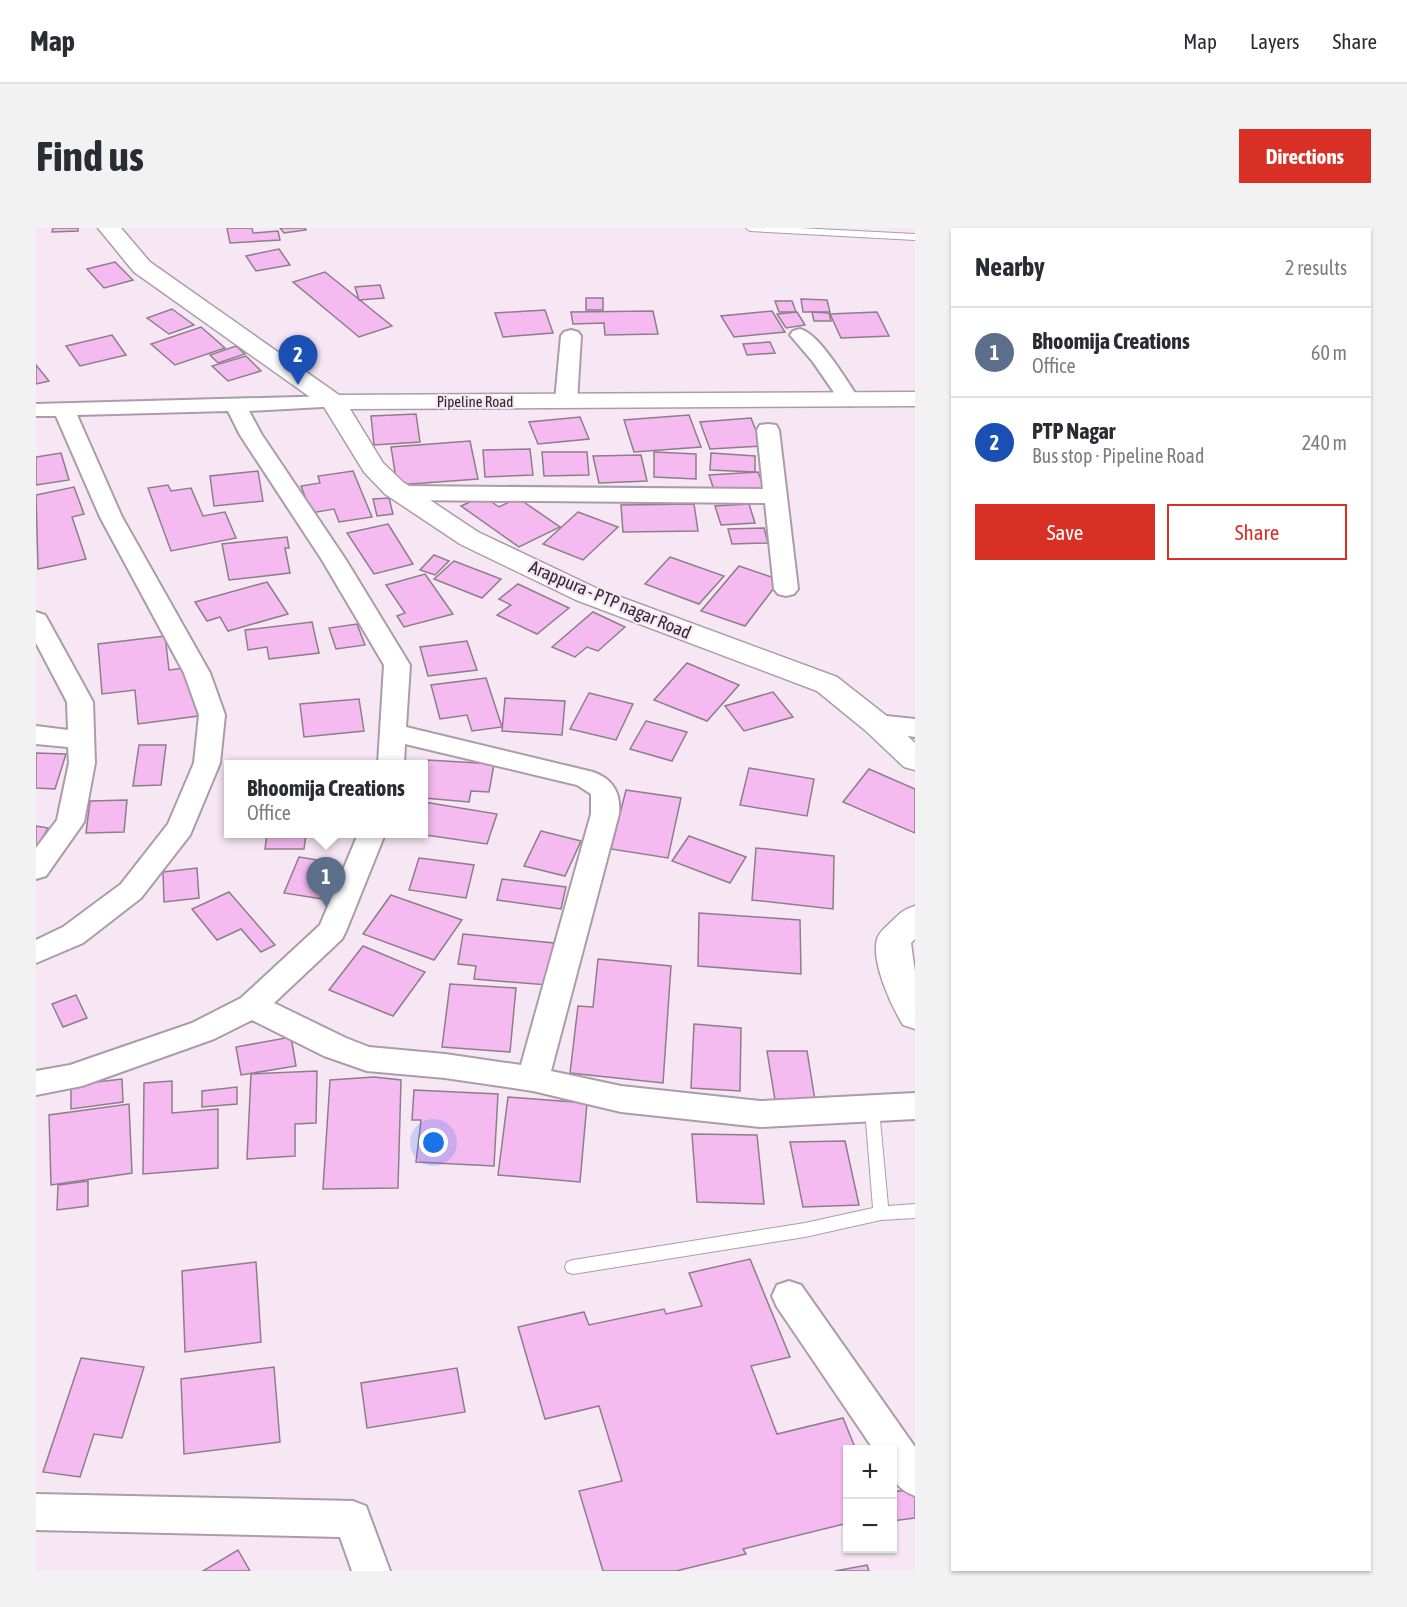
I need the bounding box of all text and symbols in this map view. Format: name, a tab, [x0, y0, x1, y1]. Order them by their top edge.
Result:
text: Map	[30, 25, 75, 57]
text: Map	[1183, 29, 1217, 53]
text: Layers	[1250, 29, 1300, 53]
text: Share	[1333, 29, 1377, 53]
button: Directions	[1239, 129, 1371, 183]
text: Find us	[36, 132, 144, 180]
text: Nearby	[975, 252, 1045, 282]
text: 2 results	[1285, 256, 1347, 279]
text: Bhoomija Creations	[1032, 328, 1190, 354]
pin: 2	[278, 336, 318, 385]
text: 1	[990, 341, 999, 364]
text: 60 m	[1311, 341, 1347, 364]
text: Office	[1032, 354, 1076, 377]
street label: Pipeline Road	[437, 393, 513, 410]
text: PTP Nagar	[1032, 418, 1115, 444]
text: 2	[990, 431, 999, 454]
text: 240 m	[1302, 431, 1347, 454]
text: Bus stop · Pipeline Road	[1032, 444, 1204, 467]
button: Save	[975, 504, 1155, 560]
button: Share	[1167, 504, 1347, 560]
street label: Arappura - PTP nagar Road	[526, 556, 694, 643]
popup	[224, 760, 428, 838]
text: Bhoomija Creations	[247, 775, 405, 801]
text: Office	[247, 801, 291, 824]
pin: 1	[306, 858, 346, 907]
your location	[419, 1128, 448, 1157]
map controls	[843, 1445, 897, 1553]
button: +	[843, 1445, 897, 1499]
button: −	[843, 1499, 897, 1553]

